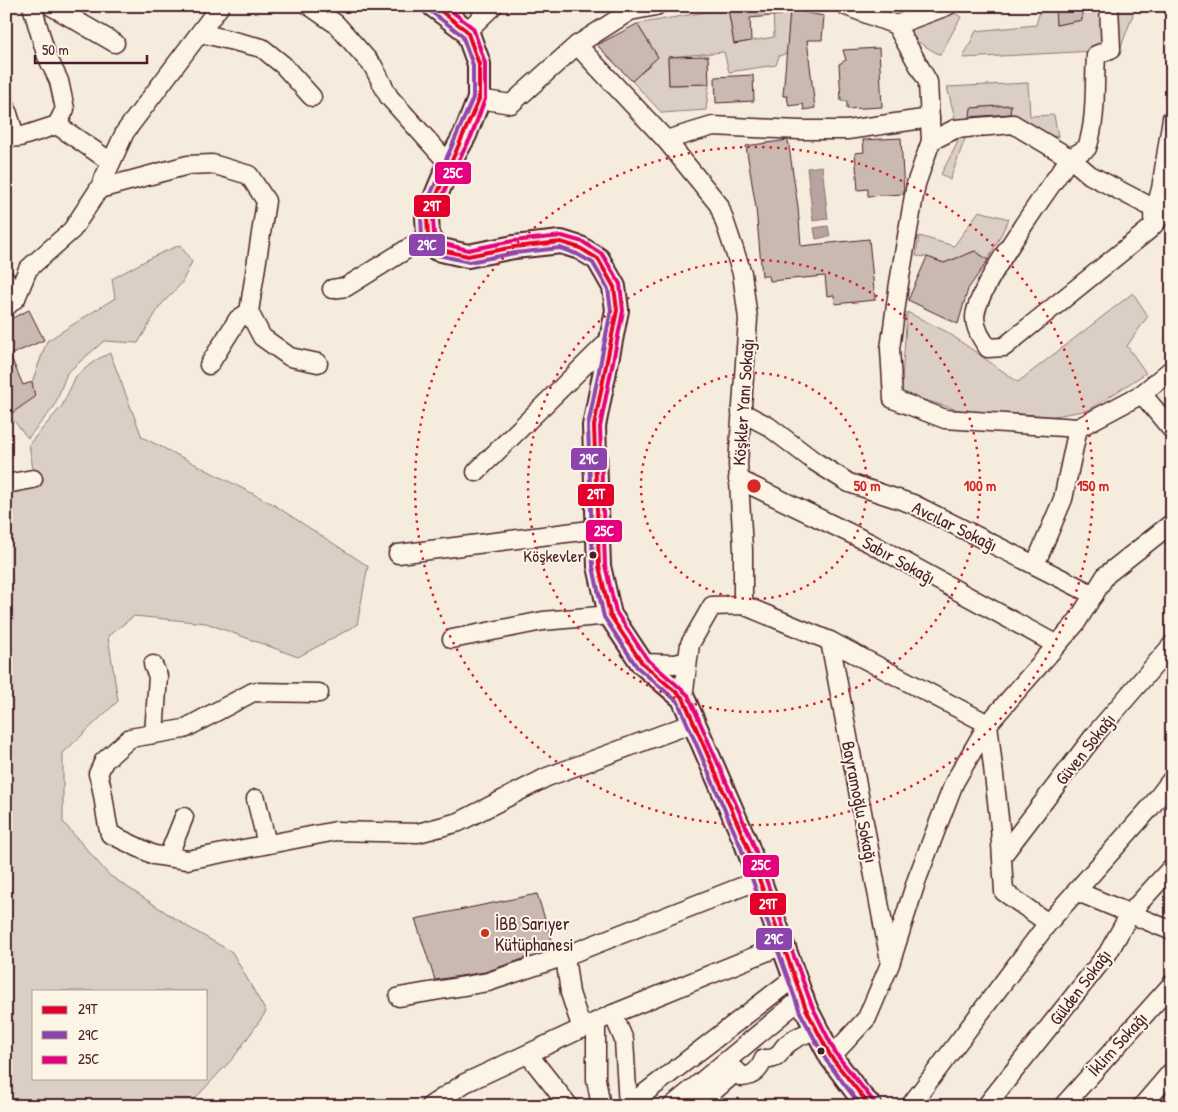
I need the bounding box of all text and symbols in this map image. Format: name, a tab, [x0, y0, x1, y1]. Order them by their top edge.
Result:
scale bar	[35, 32, 148, 64]
text: 50 m	[42, 39, 69, 60]
line badge: 25C	[434, 161, 472, 185]
text: 25C	[443, 163, 463, 182]
line badge: 29T	[413, 194, 451, 218]
text: 29T	[423, 196, 442, 215]
line badge: 29C	[408, 233, 446, 257]
text: 29C	[417, 235, 437, 254]
street label: Köşkler Yanı Sokağı	[726, 338, 760, 466]
line badge: 29C	[570, 447, 608, 471]
text: 29C	[579, 449, 599, 468]
text: 50 m	[854, 475, 880, 496]
text: 100 m	[964, 475, 996, 496]
text: 150 m	[1077, 475, 1109, 496]
centre of rings	[745, 477, 763, 495]
line badge: 29T	[577, 483, 615, 507]
text: 29T	[587, 484, 606, 503]
street label: Avcılar Sokağı	[908, 495, 1002, 557]
line badge: 25C	[585, 519, 623, 543]
text: 25C	[594, 521, 614, 540]
street label: Sabır Sokağı	[858, 530, 940, 590]
place label: Köşkevler	[523, 544, 584, 567]
marker: Köşkevler	[588, 550, 598, 560]
street label: Güven Sokağı	[1049, 708, 1121, 790]
street label: Bayramoğlu Sokağı	[836, 739, 884, 865]
line badge: 25C	[742, 854, 780, 878]
text: 25C	[751, 855, 771, 874]
line badge: 29T	[749, 892, 787, 916]
text: 29T	[759, 894, 778, 913]
place label: İBB Sarıyer Kütüphanesi	[495, 911, 574, 957]
marker: İBB Sarıyer Kütüphanesi	[479, 927, 491, 939]
line badge: 29C	[755, 927, 793, 951]
text: 29C	[764, 929, 784, 948]
street label: Gülden Sokağı	[1043, 944, 1117, 1030]
legend	[32, 990, 208, 1080]
text: 29T	[78, 998, 99, 1019]
street label: İklim Sokağı	[1081, 1006, 1153, 1082]
text: 29C	[78, 1024, 99, 1045]
unlabelled marker	[816, 1046, 826, 1056]
text: 25C	[78, 1048, 100, 1069]

